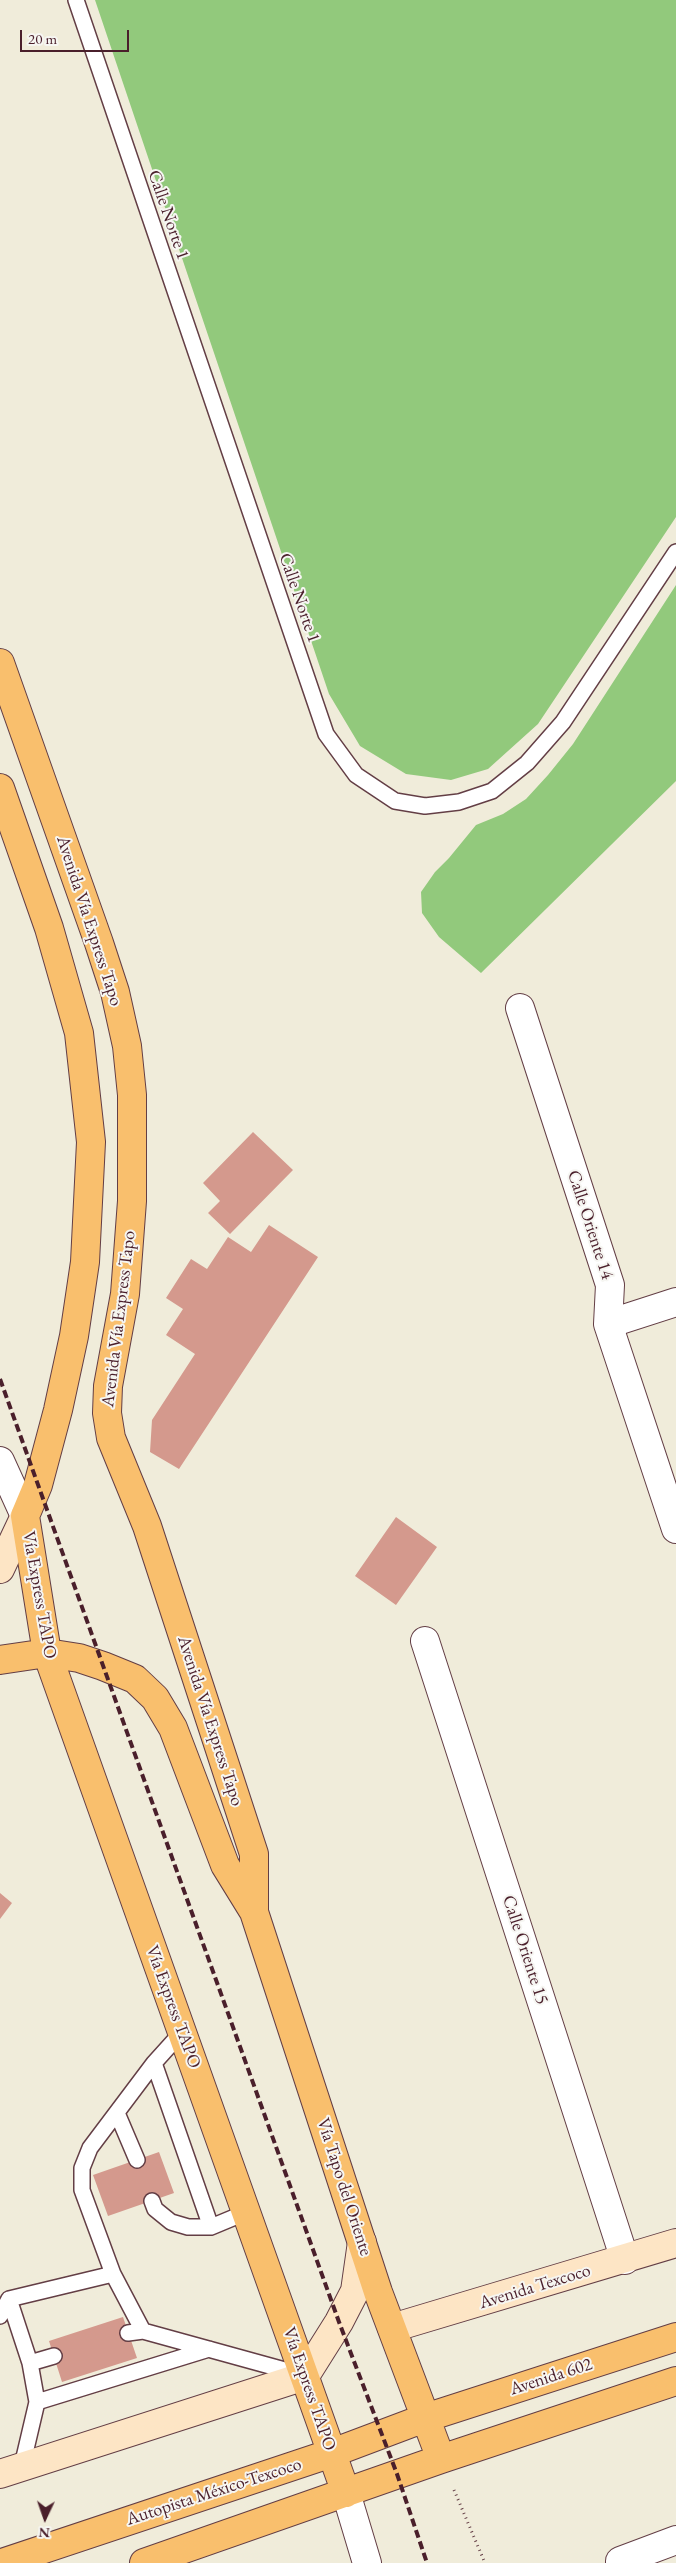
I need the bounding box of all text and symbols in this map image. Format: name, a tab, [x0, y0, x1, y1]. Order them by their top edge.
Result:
scale bar	[22, 20, 131, 52]
text: 20 m	[28, 29, 57, 48]
street label: Calle Norte 1	[143, 167, 193, 263]
street label: Calle Norte 1	[274, 550, 324, 646]
street label: Avenida Vía Express Tapo	[51, 833, 127, 1009]
street label: Calle Oriente 14	[562, 1168, 618, 1282]
street label: Avenida Vía Express Tapo	[97, 1230, 141, 1408]
street label: Vía Express TAPO	[17, 1530, 61, 1660]
street label: Avenida Vía Express Tapo	[172, 1633, 248, 1809]
street label: Calle Oriente 15	[497, 1893, 553, 2007]
street label: Vía Express TAPO	[141, 1943, 205, 2071]
street label: Vía Tapo del Oriente	[312, 2115, 376, 2259]
street label: Avenida Texcoco	[477, 2260, 593, 2314]
street label: Vía Express TAPO	[278, 2324, 340, 2454]
street label: Avenida 602	[507, 2354, 595, 2400]
street label: Autopista México-Texcoco	[124, 2453, 304, 2531]
north arrow	[20, 2493, 70, 2543]
text: N	[38, 2524, 50, 2542]

